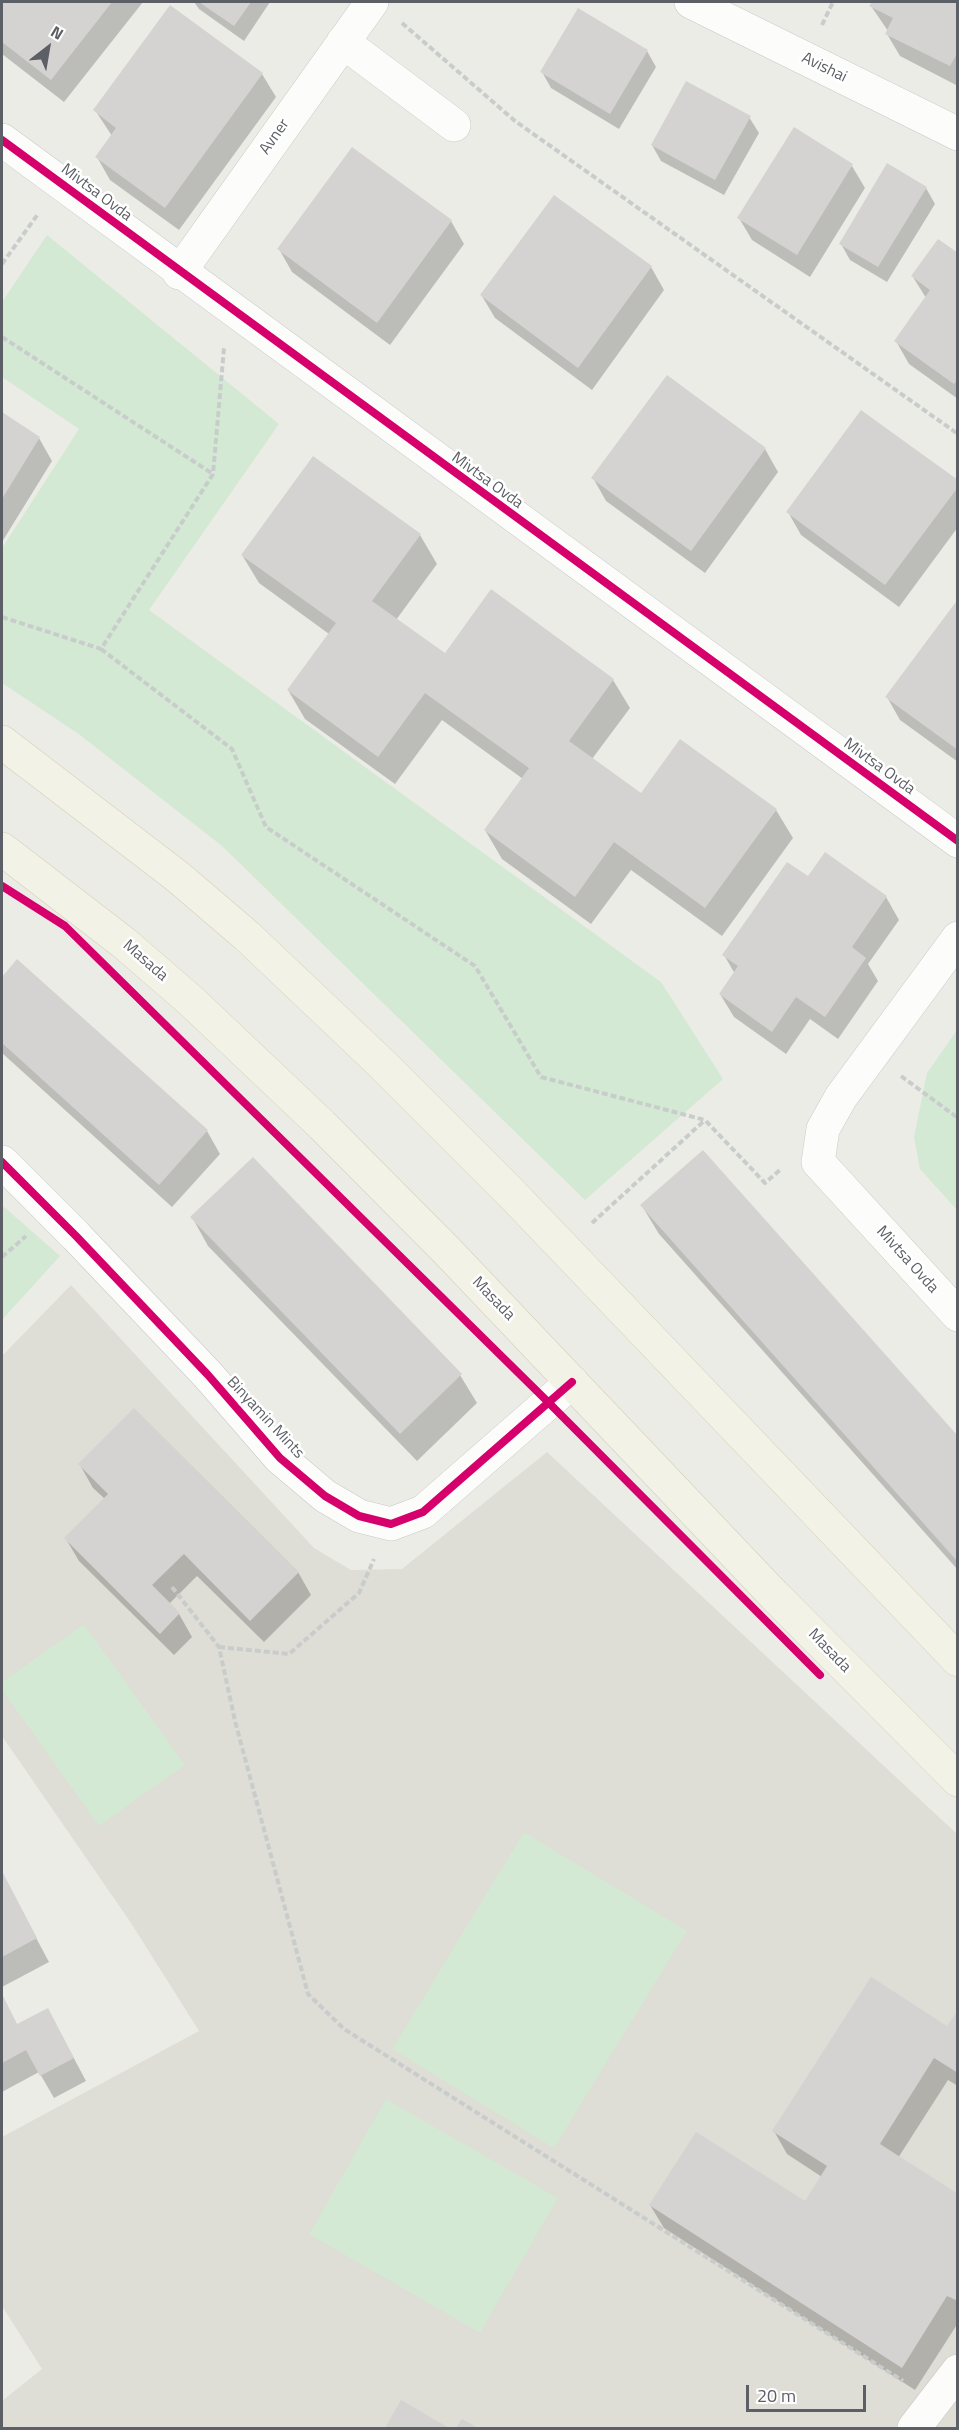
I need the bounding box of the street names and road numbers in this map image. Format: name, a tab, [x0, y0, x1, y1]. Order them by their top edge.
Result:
street label: Avishai	[798, 49, 850, 87]
street label: Avner	[256, 115, 294, 159]
street label: Mivtsa Ovda	[57, 160, 135, 226]
street label: Mivtsa Ovda	[447, 449, 527, 513]
street label: Mivtsa Ovda	[839, 735, 919, 799]
street label: Masada	[119, 936, 171, 986]
street label: Mivtsa Ovda	[872, 1222, 942, 1298]
street label: Masada	[468, 1273, 518, 1325]
street label: Binyamin Mints	[222, 1373, 308, 1463]
street label: Masada	[804, 1625, 854, 1677]

